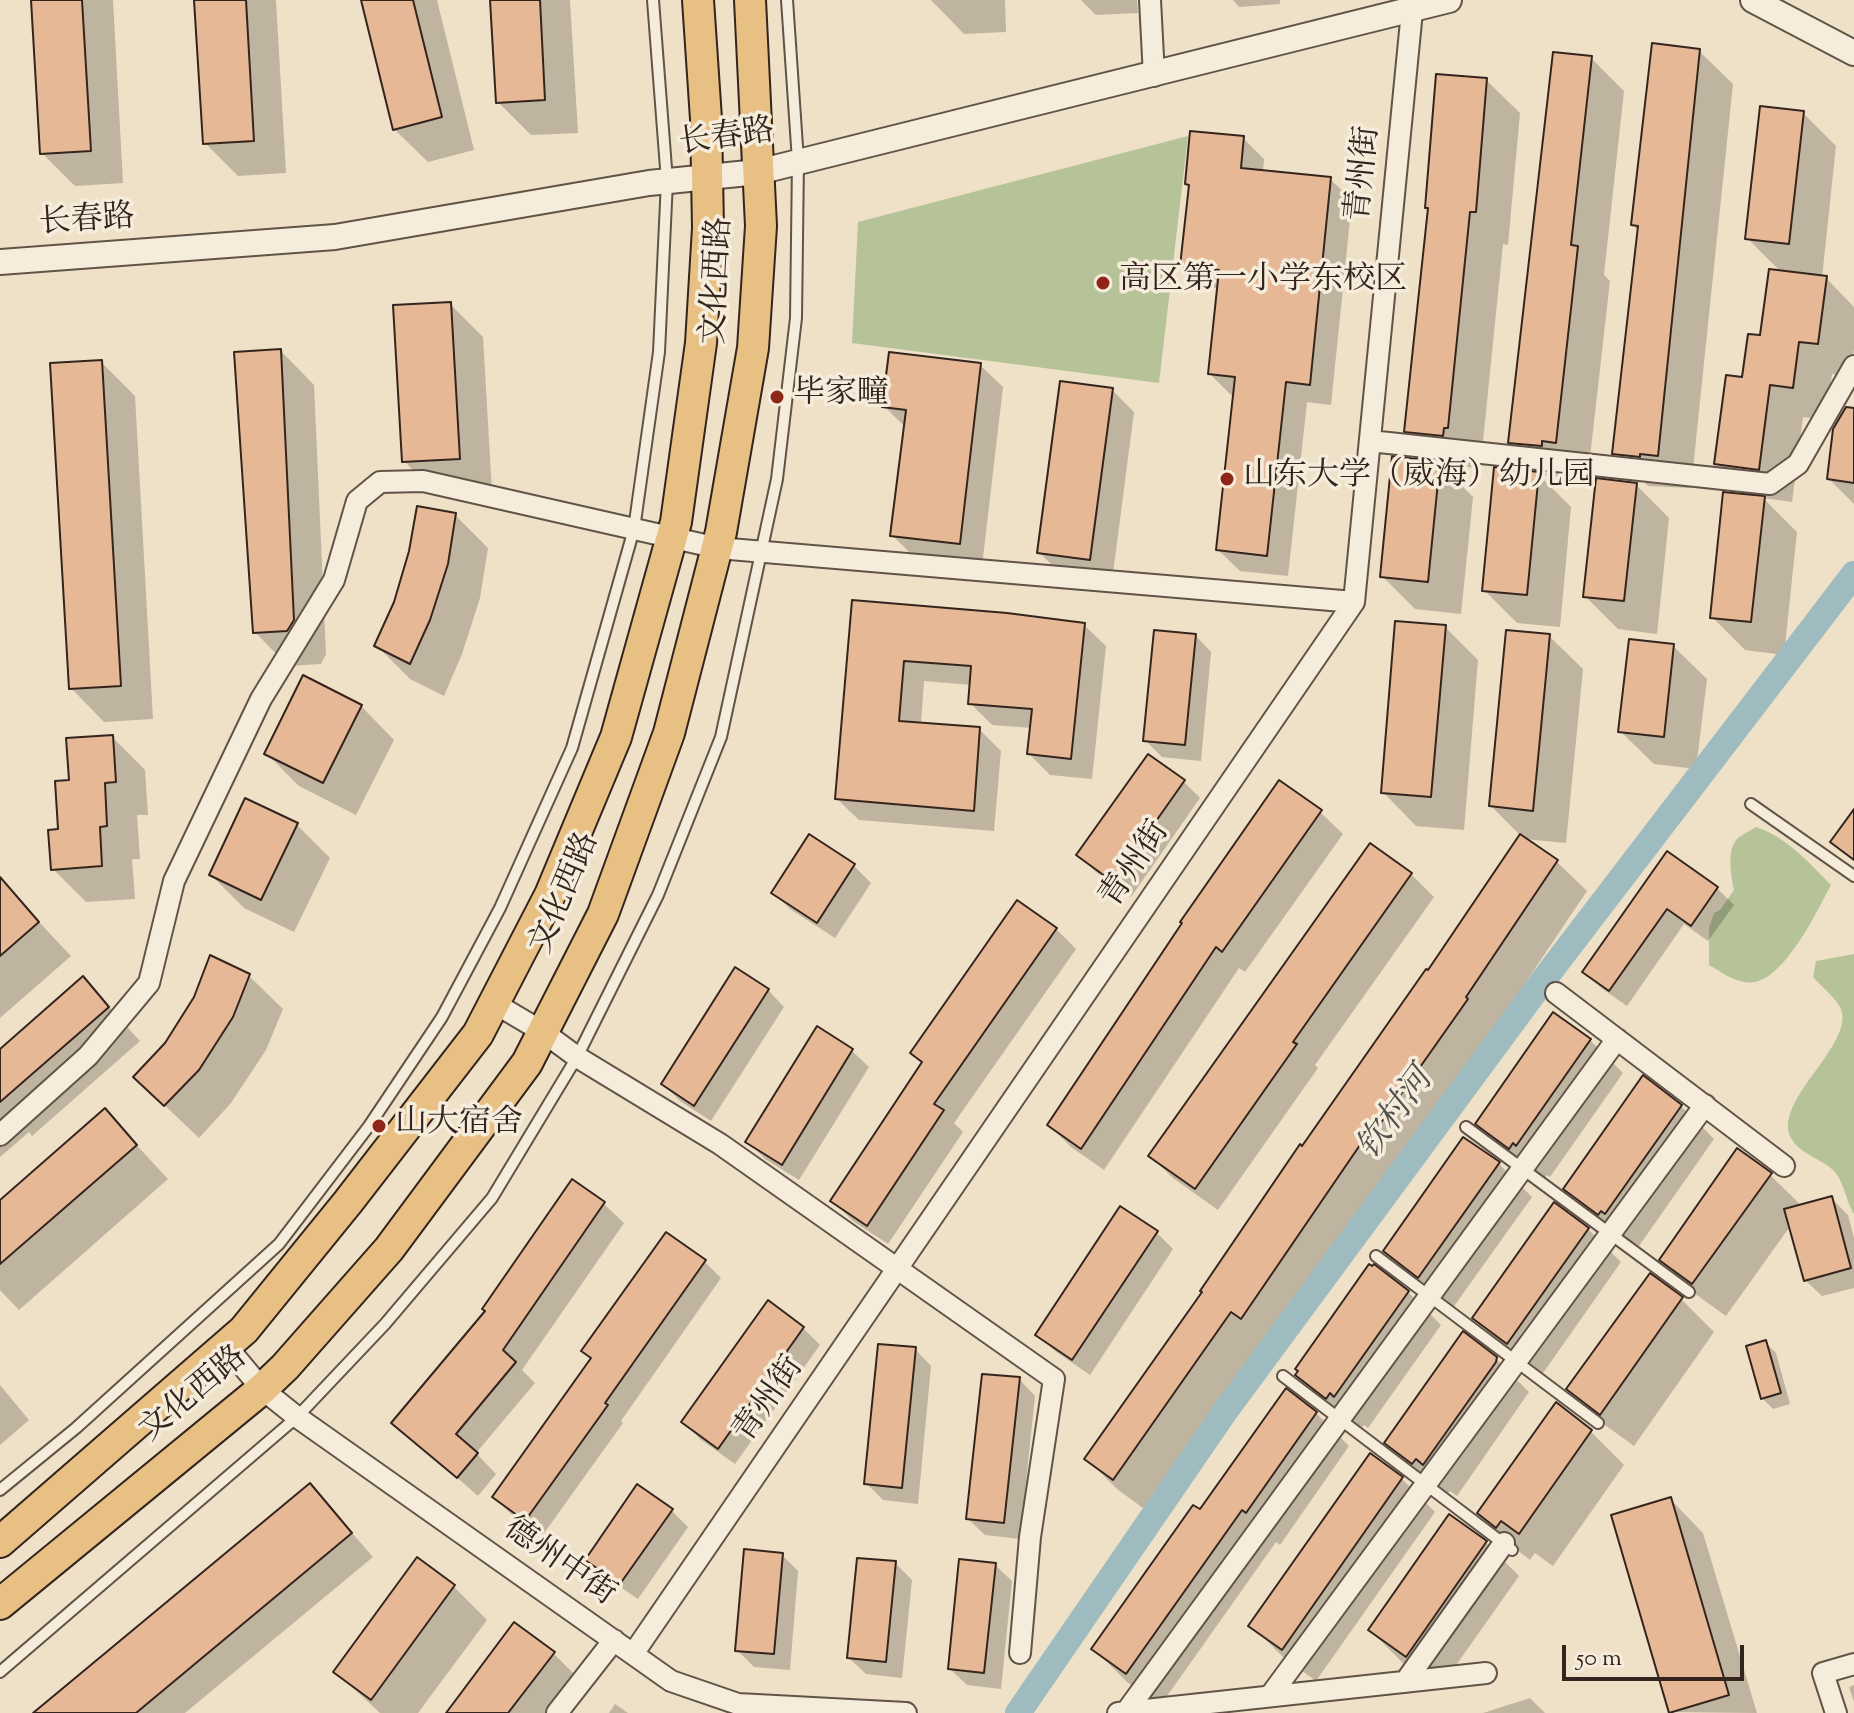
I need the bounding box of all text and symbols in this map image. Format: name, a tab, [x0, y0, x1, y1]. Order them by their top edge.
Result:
street label: 长春路	[677, 114, 777, 166]
street label: 青州街	[1342, 124, 1390, 224]
street label: 长春路	[38, 200, 136, 246]
street label: 文化西路	[697, 216, 743, 346]
place label: 高区第一小学东校区	[1119, 264, 1407, 302]
marker: 高区第一小学东校区	[1094, 274, 1112, 292]
place label: 毕家疃	[793, 378, 889, 416]
marker: 毕家疃	[768, 388, 786, 406]
place label: 山东大学（威海）幼儿园	[1243, 460, 1595, 498]
marker: 山东大学（威海）幼儿园	[1218, 470, 1236, 488]
street label: 青州街	[1094, 815, 1180, 917]
street label: 文化西路	[524, 828, 610, 960]
water label: 钦村河	[1352, 1063, 1444, 1169]
place label: 山大宿舍	[395, 1107, 523, 1145]
marker: 山大宿舍	[370, 1117, 388, 1135]
street label: 文化西路	[134, 1340, 256, 1452]
street label: 青州街	[728, 1351, 814, 1451]
street label: 德州中街	[495, 1512, 621, 1616]
scale bar	[1566, 1629, 1748, 1679]
text: 50 m	[1576, 1642, 1622, 1676]

